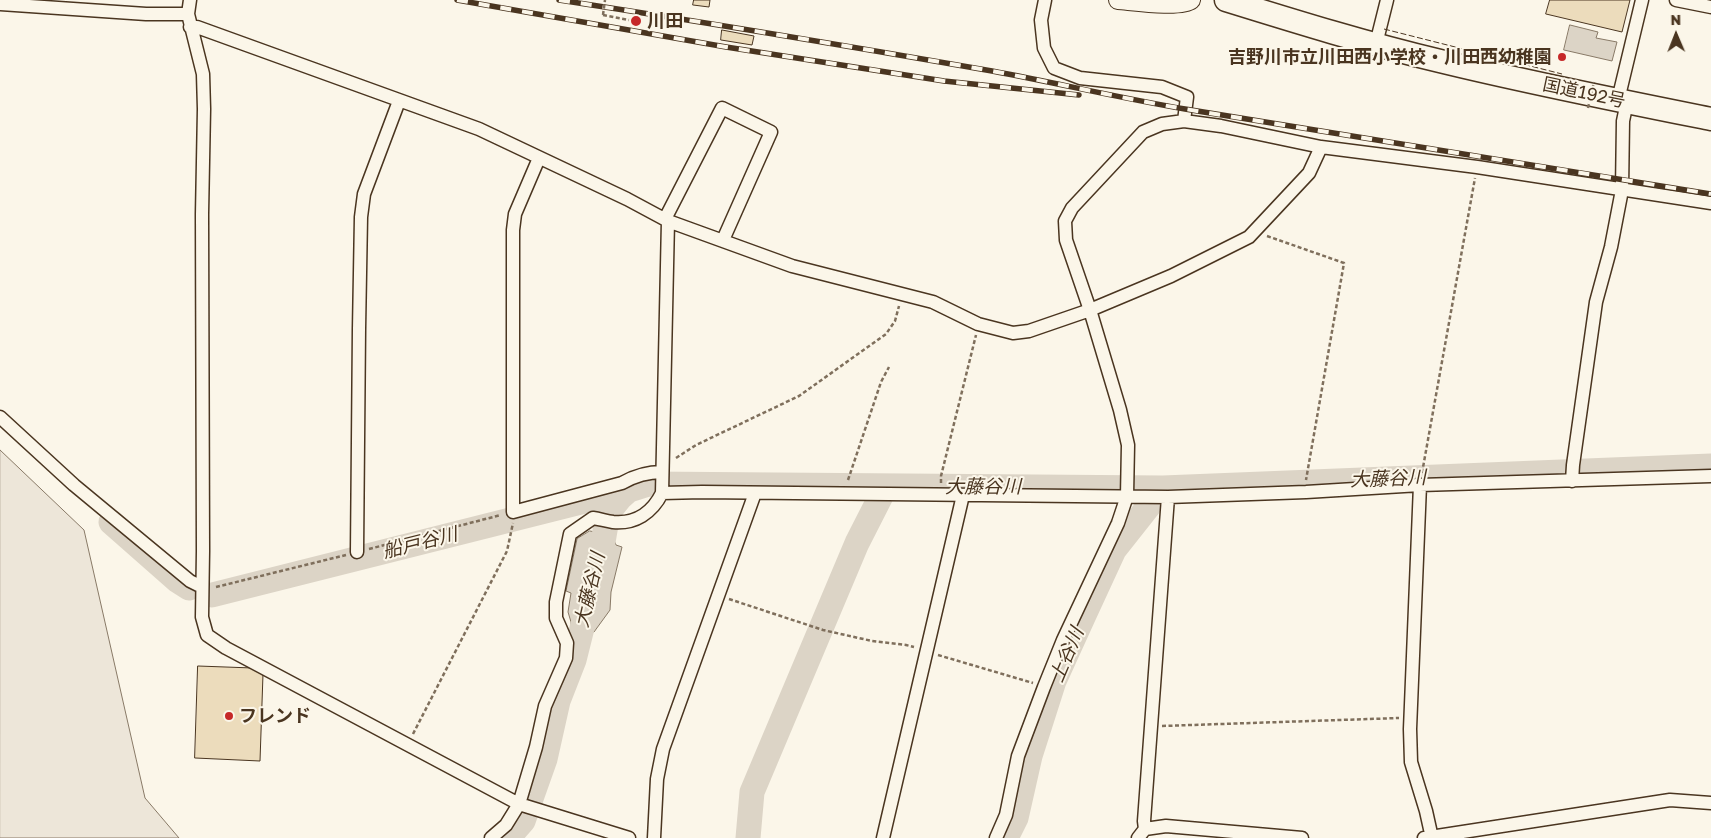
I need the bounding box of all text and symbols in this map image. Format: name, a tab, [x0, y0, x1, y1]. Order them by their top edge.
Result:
place label: 川田	[647, 10, 683, 32]
north arrow	[1651, 10, 1701, 60]
text: N	[1670, 11, 1681, 28]
marker: 川田	[629, 14, 643, 28]
place label: 吉野川市立川田西小学校・川田西幼稚園	[1228, 46, 1552, 68]
marker: 吉野川市立川田西小学校・川田西幼稚園	[1556, 51, 1568, 63]
street label: 国道192号	[1541, 74, 1627, 112]
water label: 大藤谷川	[1350, 466, 1426, 492]
water label: 大藤谷川	[945, 476, 1021, 498]
water label: 船戸谷川	[380, 523, 460, 563]
water label: 大藤谷川	[570, 550, 610, 630]
water label: 上谷川	[1045, 624, 1089, 686]
place label: フレンド	[239, 705, 311, 727]
marker: フレンド	[223, 710, 235, 722]

